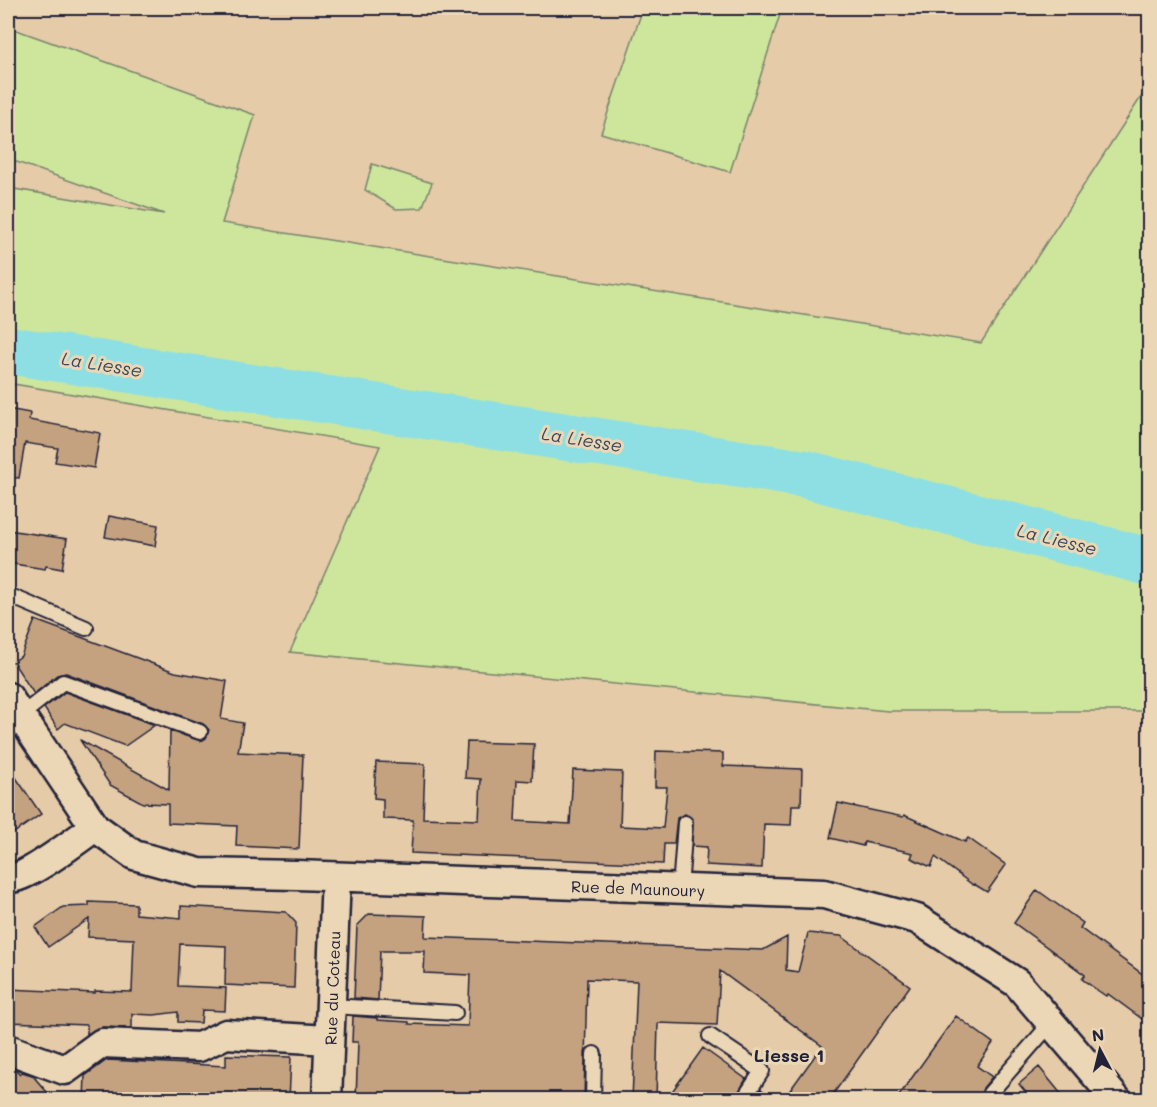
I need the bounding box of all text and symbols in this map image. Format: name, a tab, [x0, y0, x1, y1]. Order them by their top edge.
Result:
water label: La Liesse	[60, 346, 144, 382]
water label: La Liesse	[540, 421, 624, 457]
water label: La Liesse	[1015, 518, 1099, 560]
street label: Rue de Maunoury	[571, 875, 705, 901]
street label: Rue du Coteau	[320, 930, 344, 1046]
north arrow	[1070, 1020, 1130, 1080]
text: N	[1091, 1023, 1105, 1046]
district label: Liesse 1	[754, 1043, 824, 1067]

